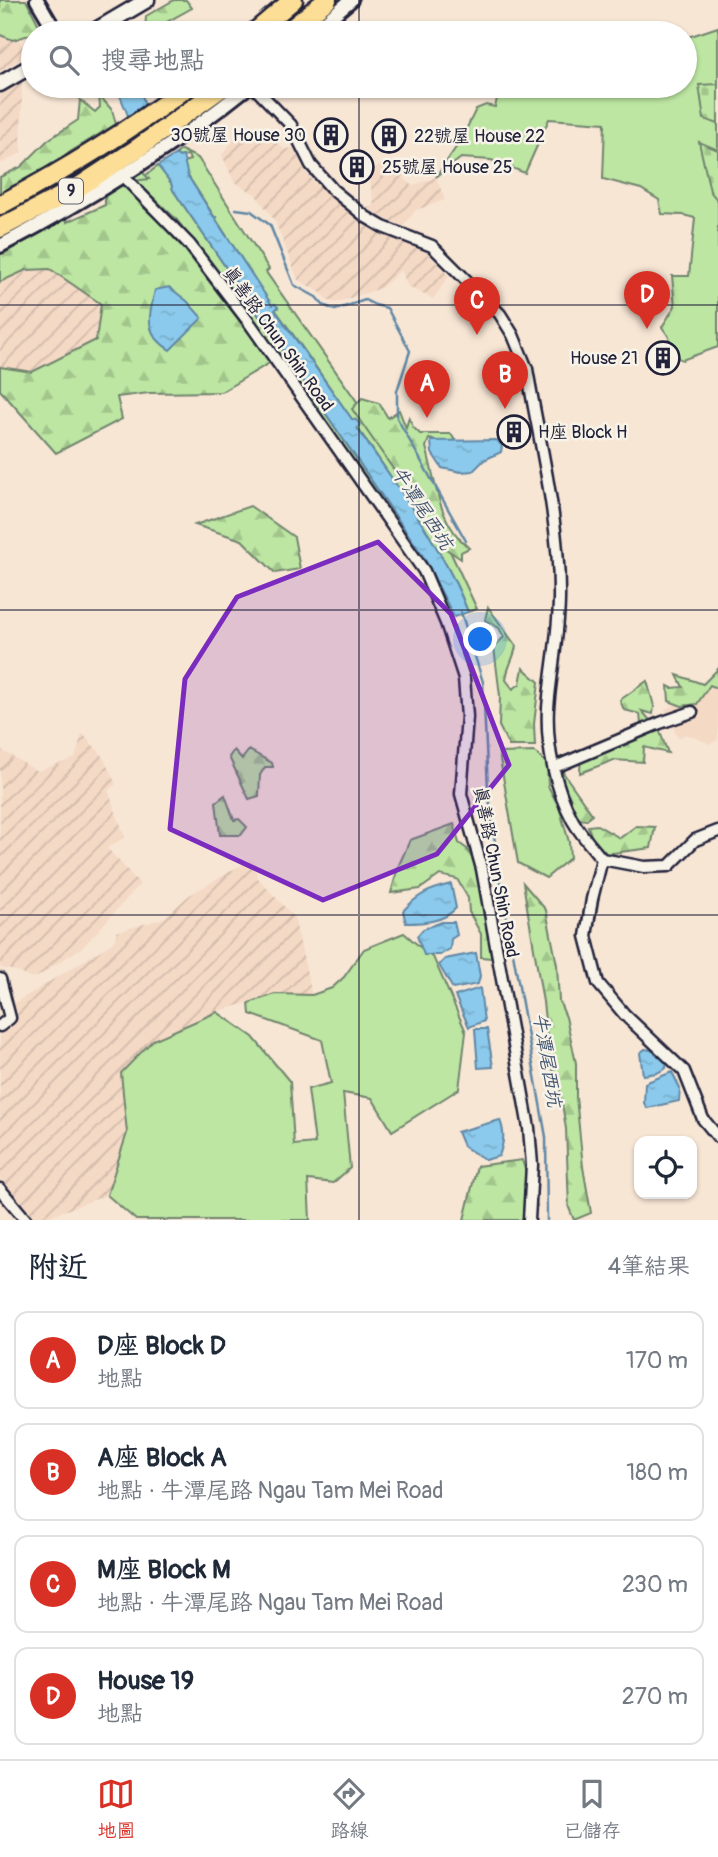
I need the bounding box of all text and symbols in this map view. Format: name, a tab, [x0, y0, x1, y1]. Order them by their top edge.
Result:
search box	[21, 21, 697, 98]
icon: search	[45, 41, 83, 79]
text: 搜尋地點	[101, 45, 205, 77]
building icon: 30號屋 House 30	[312, 116, 350, 154]
building icon: 22號屋 House 22	[370, 117, 408, 155]
place label: 30號屋 House 30	[170, 124, 306, 147]
place label: 22號屋 House 22	[414, 125, 545, 148]
building icon: 25號屋 House 25	[338, 148, 376, 186]
place label: 25號屋 House 25	[382, 156, 512, 179]
road number: 9	[59, 178, 83, 204]
street label: 真善路 Chun Shin Road	[218, 262, 338, 416]
pin: D	[624, 271, 670, 329]
pin: C	[454, 277, 500, 335]
building icon: House 21	[644, 339, 682, 377]
place label: House 21	[570, 347, 638, 370]
pin: B	[482, 351, 528, 409]
pin: A	[404, 360, 450, 418]
building icon: H座 Block H	[495, 413, 533, 451]
place label: H座 Block H	[538, 421, 627, 444]
water label: 牛潭尾西坑	[386, 462, 459, 556]
your location	[463, 622, 497, 656]
street label: 真善路 Chun Shin Road	[468, 784, 524, 960]
water label: 牛潭尾西坑	[528, 1011, 567, 1111]
map controls	[634, 1136, 697, 1199]
button: locate	[634, 1136, 697, 1199]
text: 附近	[28, 1249, 88, 1286]
text: 4筆結果	[608, 1252, 690, 1281]
text: D座 Block D	[97, 1330, 226, 1362]
text: A	[46, 1346, 60, 1375]
text: 170 m	[626, 1346, 688, 1375]
text: 地點	[97, 1364, 143, 1393]
text: A座 Block A	[97, 1442, 227, 1474]
text: B	[46, 1458, 60, 1487]
text: 180 m	[626, 1458, 688, 1487]
text: 地點 · 牛潭尾路 Ngau Tam Mei Road	[97, 1476, 443, 1505]
text: M座 Block M	[97, 1554, 231, 1586]
text: C	[46, 1570, 60, 1599]
text: 230 m	[622, 1570, 688, 1599]
text: 地點 · 牛潭尾路 Ngau Tam Mei Road	[97, 1588, 443, 1617]
text: House 19	[97, 1665, 194, 1697]
text: D	[46, 1682, 60, 1711]
text: 270 m	[622, 1682, 688, 1711]
text: 地點	[97, 1699, 143, 1728]
tab: 地圖	[97, 1775, 136, 1843]
tab: 路線	[330, 1775, 369, 1843]
tab: 已儲存	[563, 1775, 621, 1843]

